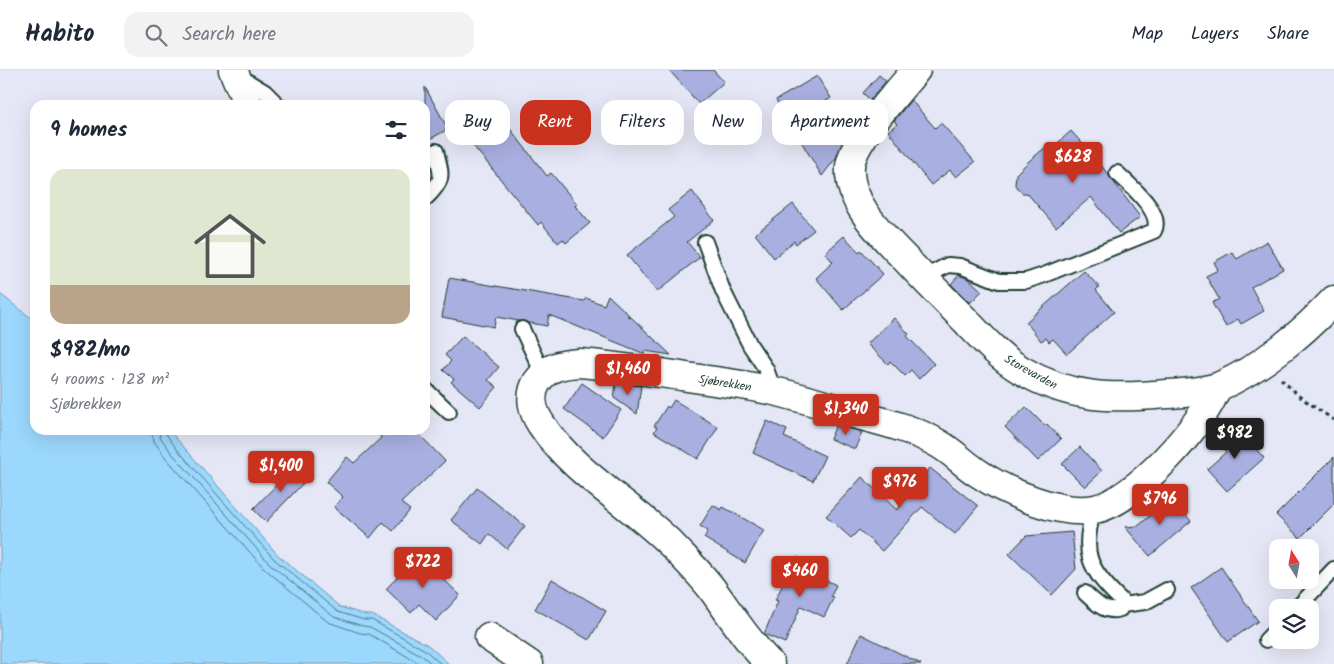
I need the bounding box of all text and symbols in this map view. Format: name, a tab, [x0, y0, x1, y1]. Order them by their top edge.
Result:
search box	[124, 12, 474, 57]
text: Habito	[25, 15, 94, 54]
text: Search here	[182, 20, 276, 50]
text: Map	[1132, 20, 1163, 49]
text: Layers	[1191, 20, 1239, 49]
text: Share	[1267, 20, 1309, 49]
icon: search	[142, 21, 170, 49]
chip: Buy	[445, 100, 510, 145]
chip: Rent	[520, 100, 591, 145]
chip: Filters	[601, 100, 684, 145]
chip: New	[694, 100, 762, 145]
chip: Apartment	[772, 100, 888, 145]
text: 9 homes	[50, 114, 127, 147]
icon: filters	[382, 116, 410, 144]
pin: $628	[1043, 142, 1103, 184]
text: $628	[1055, 145, 1091, 170]
icon: home	[185, 201, 275, 291]
text: $982/mo	[50, 334, 130, 367]
street label: Storevarden	[1001, 350, 1061, 395]
pin: $1,460	[587, 354, 669, 396]
text: $1,460	[606, 357, 650, 382]
text: 4 rooms · 128 m²	[50, 367, 169, 392]
street label: Sjøbrekken	[697, 370, 753, 397]
text: Sjøbrekken	[50, 392, 122, 417]
pin: $1,340	[805, 394, 887, 436]
text: $1,340	[824, 397, 868, 422]
pin: $982	[1205, 418, 1265, 460]
text: $982	[1217, 421, 1253, 446]
pin: $1,400	[240, 450, 322, 493]
text: $1,400	[259, 454, 303, 479]
pin: $976	[870, 466, 930, 509]
text: $976	[883, 470, 917, 495]
pin: $796	[1130, 484, 1190, 526]
text: $796	[1143, 487, 1177, 512]
north arrow	[1269, 539, 1319, 589]
map controls	[1269, 539, 1319, 649]
pin: $722	[393, 546, 453, 589]
text: $722	[405, 550, 441, 575]
pin: $460	[770, 556, 830, 598]
text: $460	[782, 559, 818, 584]
button: layers	[1269, 599, 1319, 649]

